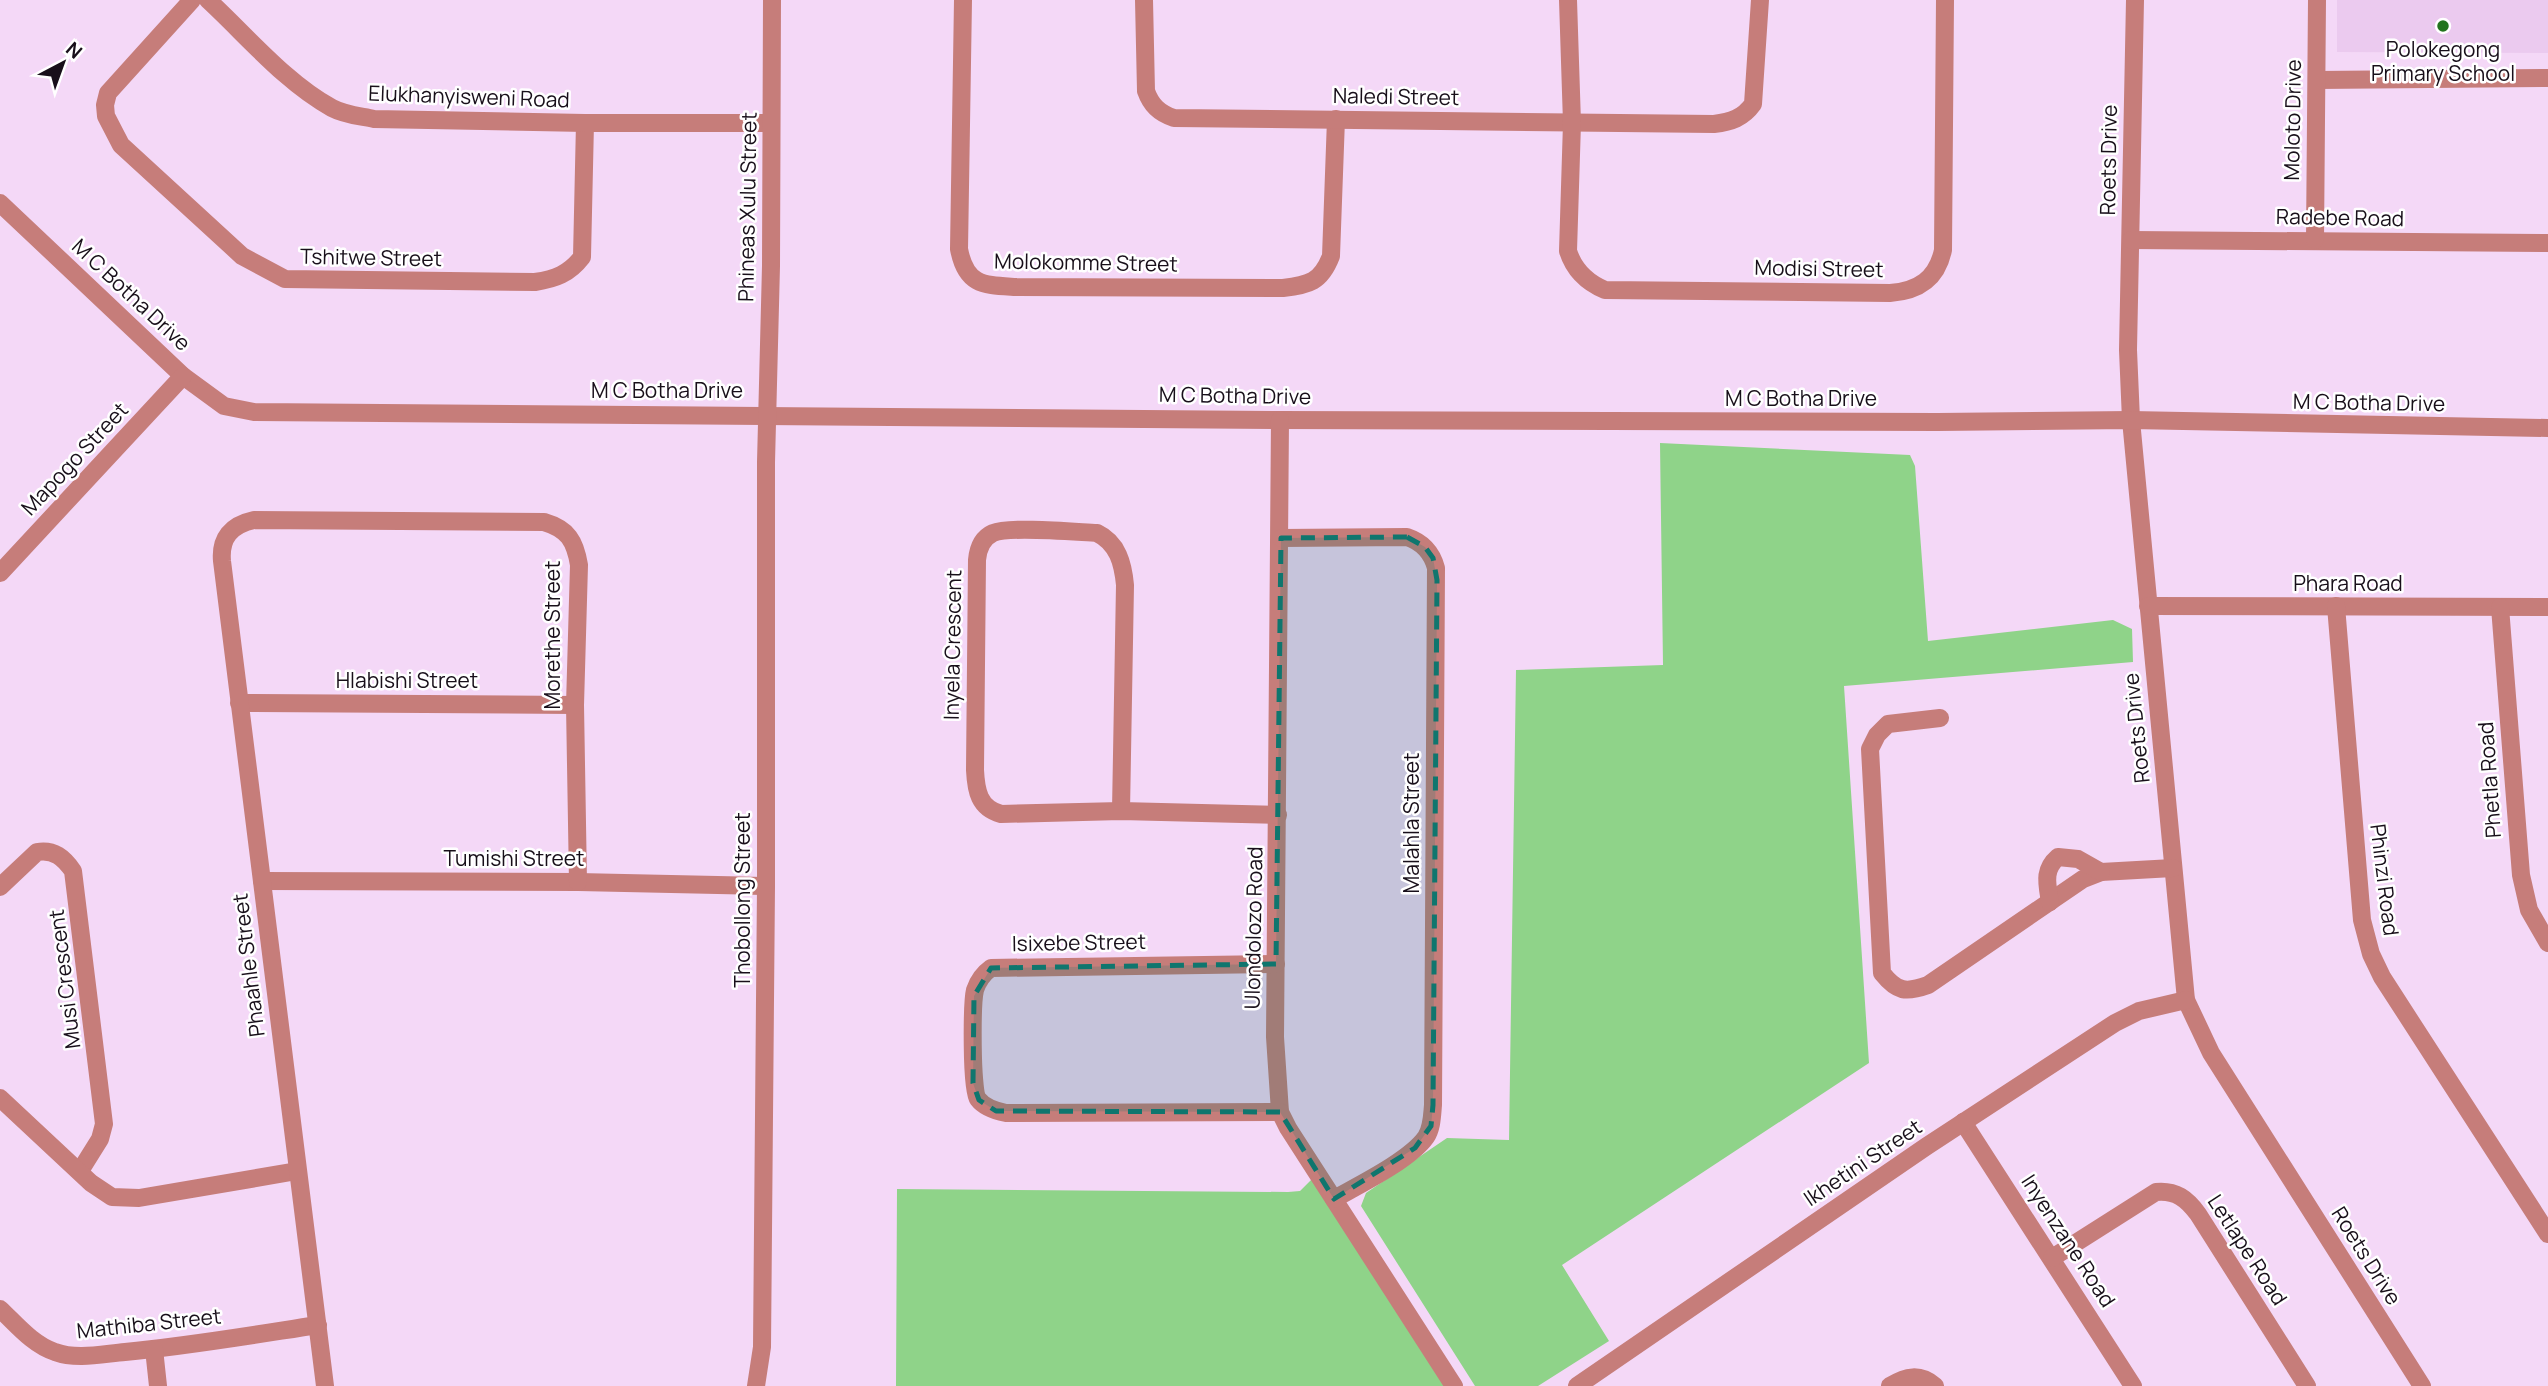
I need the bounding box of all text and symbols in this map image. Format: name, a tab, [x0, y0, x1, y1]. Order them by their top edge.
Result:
marker: Polokegong Primary School	[2435, 18, 2451, 34]
north arrow	[28, 28, 98, 98]
place label: Polokegong Primary School	[2371, 35, 2515, 87]
text: N	[60, 36, 88, 64]
street label: Moloto Drive	[2277, 59, 2307, 181]
street label: Elukhanyisweni Road	[368, 78, 570, 114]
street label: Naledi Street	[1333, 81, 1459, 111]
street label: Roets Drive	[2093, 104, 2123, 216]
street label: Phineas Xulu Street	[731, 112, 763, 302]
street label: Radebe Road	[2276, 202, 2404, 232]
street label: M C Botha Drive	[66, 232, 197, 356]
street label: Tshitwe Street	[300, 242, 442, 272]
street label: Molokomme Street	[994, 246, 1178, 278]
street label: Modisi Street	[1754, 253, 1884, 283]
street label: M C Botha Drive	[591, 376, 743, 404]
street label: M C Botha Drive	[1159, 380, 1311, 410]
street label: M C Botha Drive	[1725, 384, 1877, 412]
street label: M C Botha Drive	[2293, 387, 2445, 417]
street label: Mapogo Street	[15, 396, 134, 521]
street label: Morethe Street	[538, 561, 566, 709]
street label: Inyela Crescent	[937, 569, 967, 720]
street label: Phara Road	[2293, 569, 2403, 597]
street label: Hlabishi Street	[336, 666, 478, 694]
street label: Roets Drive	[2116, 672, 2156, 785]
street label: Phetla Road	[2471, 721, 2507, 839]
street label: Malahla Street	[1397, 753, 1425, 893]
street label: Thobollong Street	[728, 812, 756, 988]
street label: Phinzi Road	[2364, 822, 2406, 937]
street label: Tumishi Street	[444, 844, 584, 872]
street label: Ulondolozo Road	[1238, 846, 1268, 1010]
street label: Phaahle Street	[225, 892, 271, 1038]
street label: Musi Crescent	[42, 908, 86, 1050]
street label: Isixebe Street	[1012, 927, 1146, 957]
street label: Ikhetini Street	[1798, 1112, 1927, 1212]
street label: Inyenzane Road	[2015, 1169, 2122, 1312]
street label: Letlape Road	[2202, 1189, 2294, 1310]
street label: Roets Drive	[2326, 1201, 2408, 1310]
street label: Mathiba Street	[75, 1301, 223, 1345]

